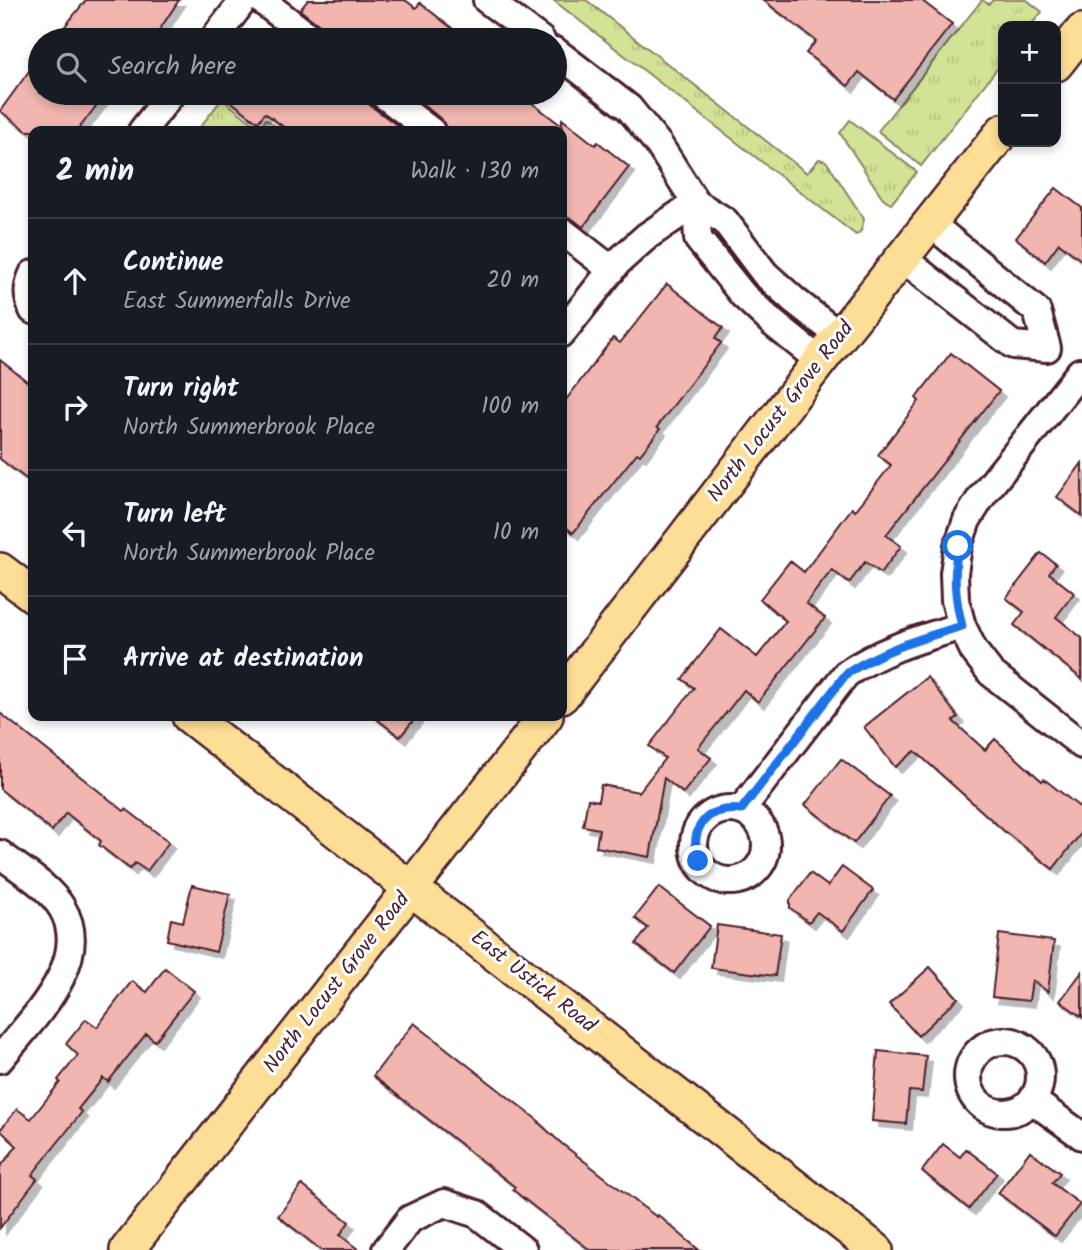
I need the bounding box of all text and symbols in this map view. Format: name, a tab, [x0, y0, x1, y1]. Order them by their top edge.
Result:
map controls	[998, 21, 1061, 147]
button: +	[998, 21, 1061, 84]
search box	[28, 28, 567, 105]
text: Search here	[108, 46, 236, 88]
icon: search	[52, 48, 90, 86]
button: −	[998, 84, 1061, 147]
text: 2 min	[56, 148, 134, 196]
text: Walk · 130 m	[411, 154, 539, 190]
text: Continue	[123, 242, 224, 284]
icon: ahead	[56, 262, 94, 300]
text: 20 m	[487, 263, 539, 299]
text: East Summerfalls Drive	[123, 284, 351, 320]
street label: North Locust Grove Road	[699, 314, 863, 510]
text: Turn right	[123, 368, 239, 410]
icon: right	[56, 388, 94, 426]
text: 100 m	[481, 389, 539, 425]
text: North Summerbrook Place	[123, 410, 375, 446]
text: Turn left	[123, 494, 226, 536]
icon: left	[56, 514, 94, 552]
text: 10 m	[493, 515, 539, 551]
route start	[942, 530, 973, 561]
text: North Summerbrook Place	[123, 536, 375, 572]
text: Arrive at destination	[123, 638, 363, 680]
icon: arrive	[56, 640, 94, 678]
route end	[682, 845, 713, 876]
street label: North Locust Grove Road	[255, 885, 419, 1081]
street label: East Ustick Road	[463, 922, 603, 1042]

